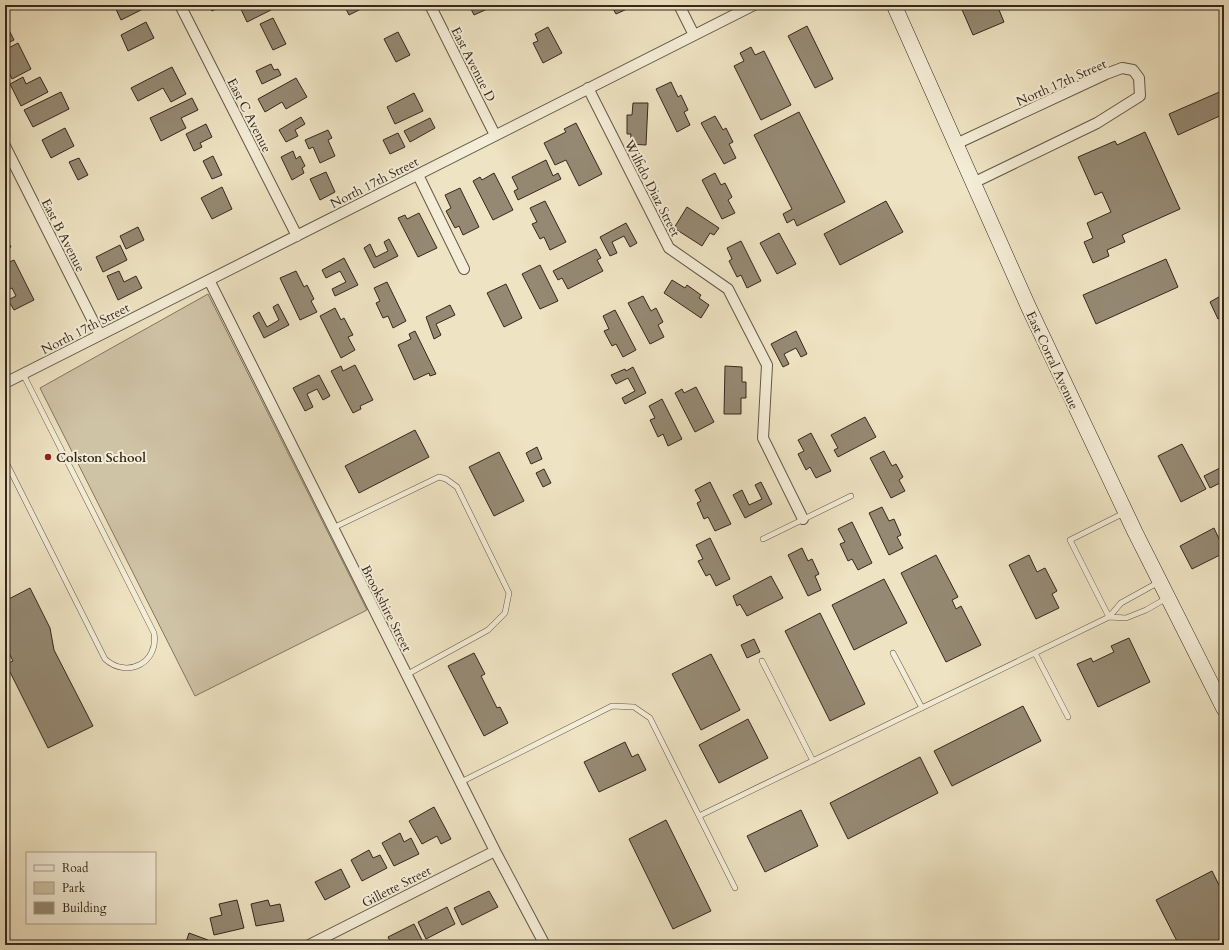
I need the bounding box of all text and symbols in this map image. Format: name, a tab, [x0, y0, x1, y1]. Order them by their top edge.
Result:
street label: East Avenue D	[447, 24, 500, 105]
street label: North 17th Street	[1013, 55, 1109, 111]
street label: East C Avenue	[223, 75, 276, 156]
street label: Wilfido Diaz Street	[619, 136, 684, 240]
street label: North 17th Street	[327, 153, 422, 213]
street label: East B Avenue	[37, 196, 89, 275]
street label: North 17th Street	[38, 299, 133, 359]
street label: East Corral Avenue	[1021, 308, 1083, 413]
place label: Colston School	[56, 449, 146, 467]
marker: Colston School	[43, 452, 53, 462]
street label: Brookshire Street	[356, 562, 416, 655]
legend	[26, 852, 156, 924]
text: Road	[62, 860, 89, 876]
street label: Gillette Street	[359, 862, 434, 912]
text: Park	[62, 880, 86, 896]
text: Building	[62, 900, 107, 916]

